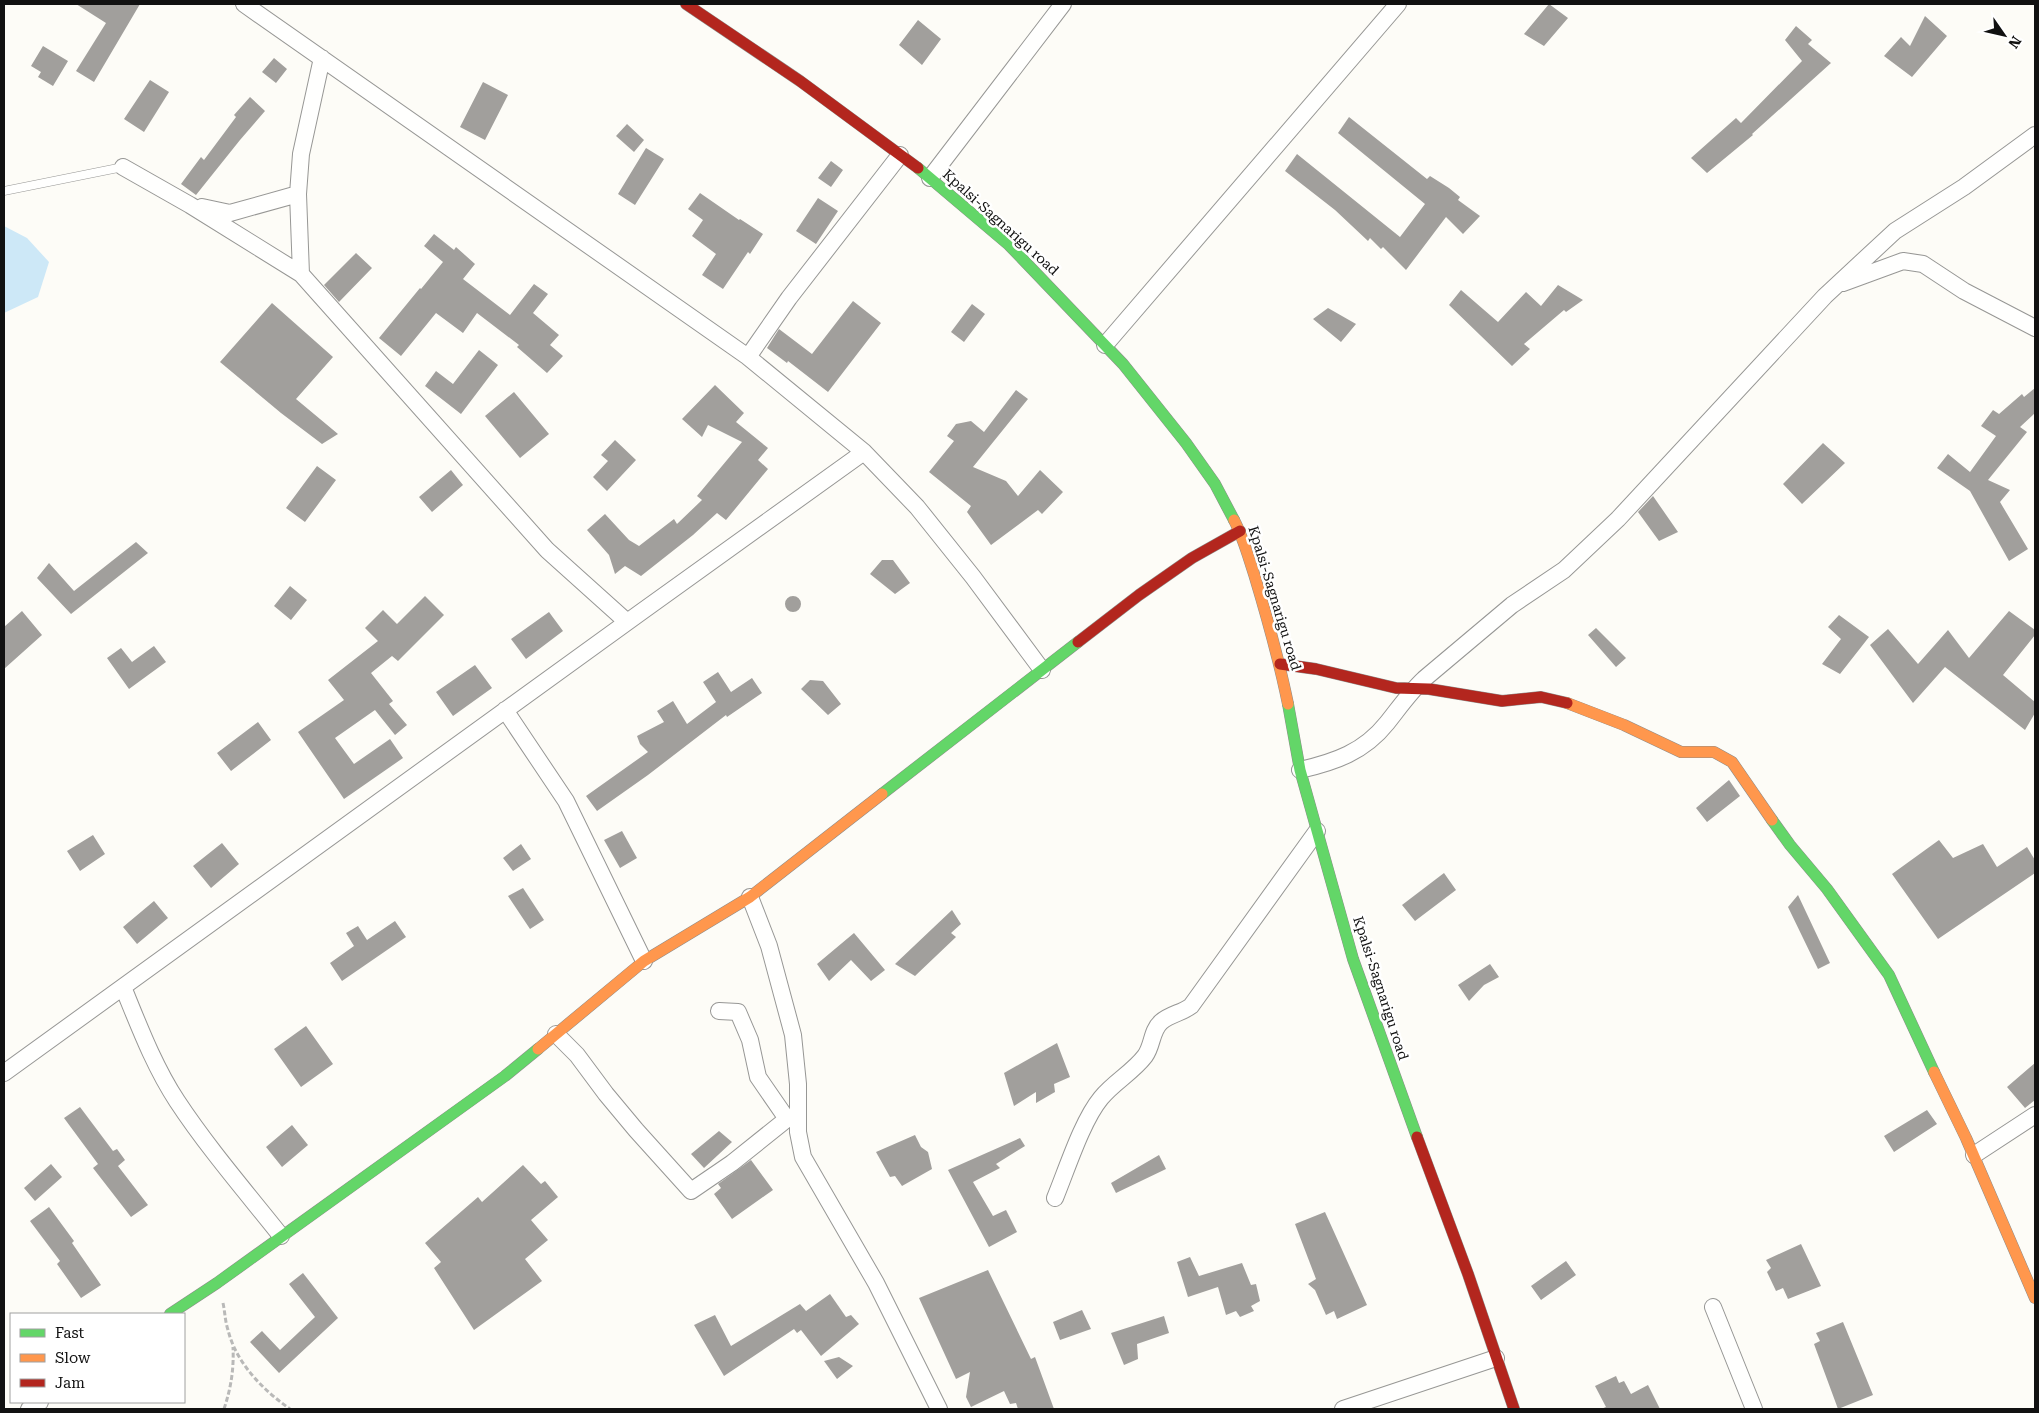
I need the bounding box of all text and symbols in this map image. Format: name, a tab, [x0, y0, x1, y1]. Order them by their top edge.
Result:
north arrow	[1979, 10, 2029, 60]
text: N	[2005, 33, 2024, 51]
street label: Kpalsi-Sagnarigu road	[940, 166, 1062, 278]
street label: Kpalsi-Sagnarigu road	[1245, 524, 1305, 672]
street label: Kpalsi-Sagnarigu road	[1350, 914, 1412, 1062]
legend	[10, 1313, 185, 1403]
text: Fast	[55, 1324, 85, 1342]
text: Slow	[55, 1349, 91, 1367]
text: Jam	[55, 1374, 85, 1392]

